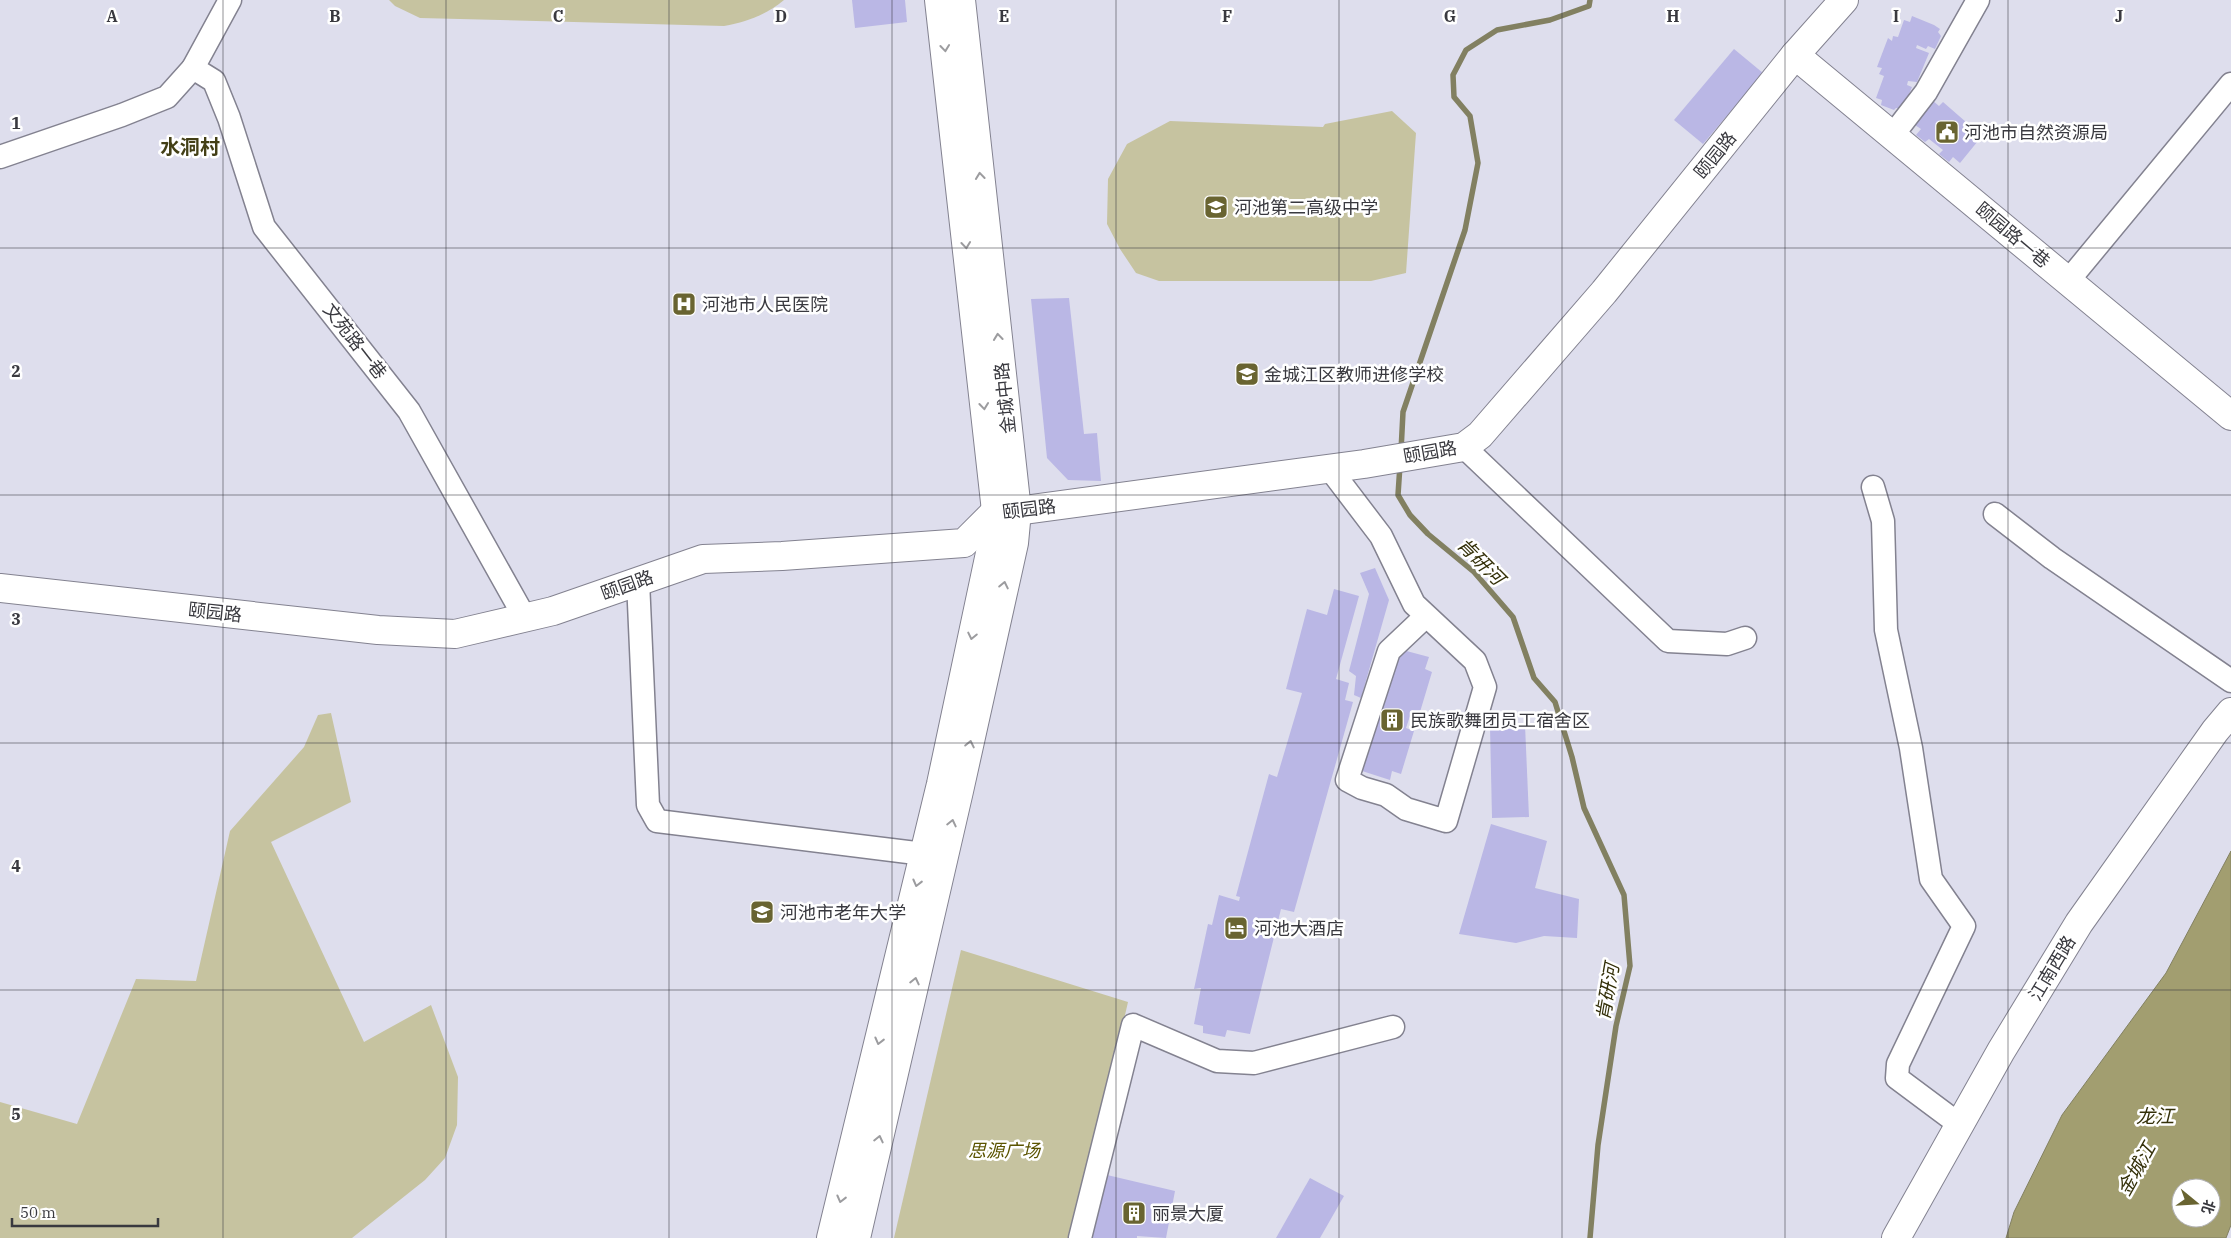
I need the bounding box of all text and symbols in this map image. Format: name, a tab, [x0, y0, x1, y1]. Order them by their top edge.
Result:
text: A	[106, 6, 118, 26]
text: B	[329, 6, 341, 26]
text: C	[553, 6, 563, 26]
text: D	[775, 6, 787, 26]
text: E	[999, 6, 1009, 26]
text: F	[1222, 6, 1232, 26]
text: G	[1444, 6, 1456, 26]
text: H	[1667, 6, 1680, 26]
text: I	[1893, 6, 1899, 26]
text: J	[2115, 6, 2123, 26]
one-way arrow	[939, 45, 950, 53]
text: 1	[11, 113, 21, 133]
public building icon: 河池市自然资源局	[1934, 119, 1960, 145]
place label: 河池市自然资源局	[1964, 121, 2108, 144]
street label: 颐园路	[1689, 127, 1741, 183]
district label: 水洞村	[160, 133, 220, 160]
one-way arrow	[975, 172, 986, 180]
school or university icon: 河池第二高级中学	[1203, 194, 1229, 220]
place label: 河池第二高级中学	[1234, 196, 1378, 219]
street label: 颐园路一巷	[1971, 197, 2055, 273]
one-way arrow	[960, 241, 971, 249]
hospital icon: 河池市人民医院	[671, 291, 697, 317]
place label: 河池市人民医院	[702, 293, 828, 316]
street label: 文苑路一巷	[318, 298, 392, 384]
one-way arrow	[993, 333, 1004, 341]
text: 2	[11, 361, 21, 381]
street label: 金城中路	[990, 361, 1020, 435]
school or university icon: 金城江区教师进修学校	[1234, 361, 1260, 387]
place label: 金城江区教师进修学校	[1264, 363, 1444, 386]
one-way arrow	[978, 403, 989, 411]
street label: 颐园路	[1401, 436, 1459, 468]
street label: 颐园路	[1001, 494, 1057, 524]
water label: 肯研河	[1452, 532, 1512, 592]
street label: 颐园路	[598, 565, 656, 605]
one-way arrow	[999, 581, 1009, 590]
street label: 颐园路	[187, 598, 243, 626]
text: 3	[11, 609, 21, 629]
one-way arrow	[967, 631, 978, 640]
building icon: 民族歌舞团员工宿舍区	[1379, 707, 1405, 733]
place label: 民族歌舞团员工宿舍区	[1410, 709, 1590, 732]
one-way arrow	[964, 739, 975, 748]
one-way arrow	[946, 818, 957, 827]
text: 4	[11, 856, 21, 876]
one-way arrow	[912, 878, 923, 887]
school or university icon: 河池市老年大学	[749, 899, 775, 925]
place label: 河池市老年大学	[780, 901, 906, 924]
hotel icon: 河池大酒店	[1223, 915, 1249, 941]
place label: 河池大酒店	[1254, 917, 1344, 940]
street label: 江南西路	[2024, 931, 2080, 1005]
water label: 肯研河	[1590, 958, 1624, 1022]
one-way arrow	[909, 977, 920, 986]
one-way arrow	[874, 1036, 885, 1045]
text: 5	[11, 1104, 21, 1124]
water label: 龙江	[2136, 1104, 2176, 1128]
one-way arrow	[873, 1135, 884, 1144]
water label: 金城江	[2112, 1137, 2161, 1200]
park label: 思源广场	[968, 1139, 1042, 1162]
north arrow	[2171, 1178, 2221, 1228]
one-way arrow	[836, 1194, 847, 1203]
scale bar	[12, 1196, 159, 1228]
text: 北	[2198, 1198, 2219, 1216]
building icon: 丽景大厦	[1121, 1200, 1147, 1226]
place label: 丽景大厦	[1152, 1202, 1224, 1225]
text: 50 m	[20, 1203, 56, 1222]

